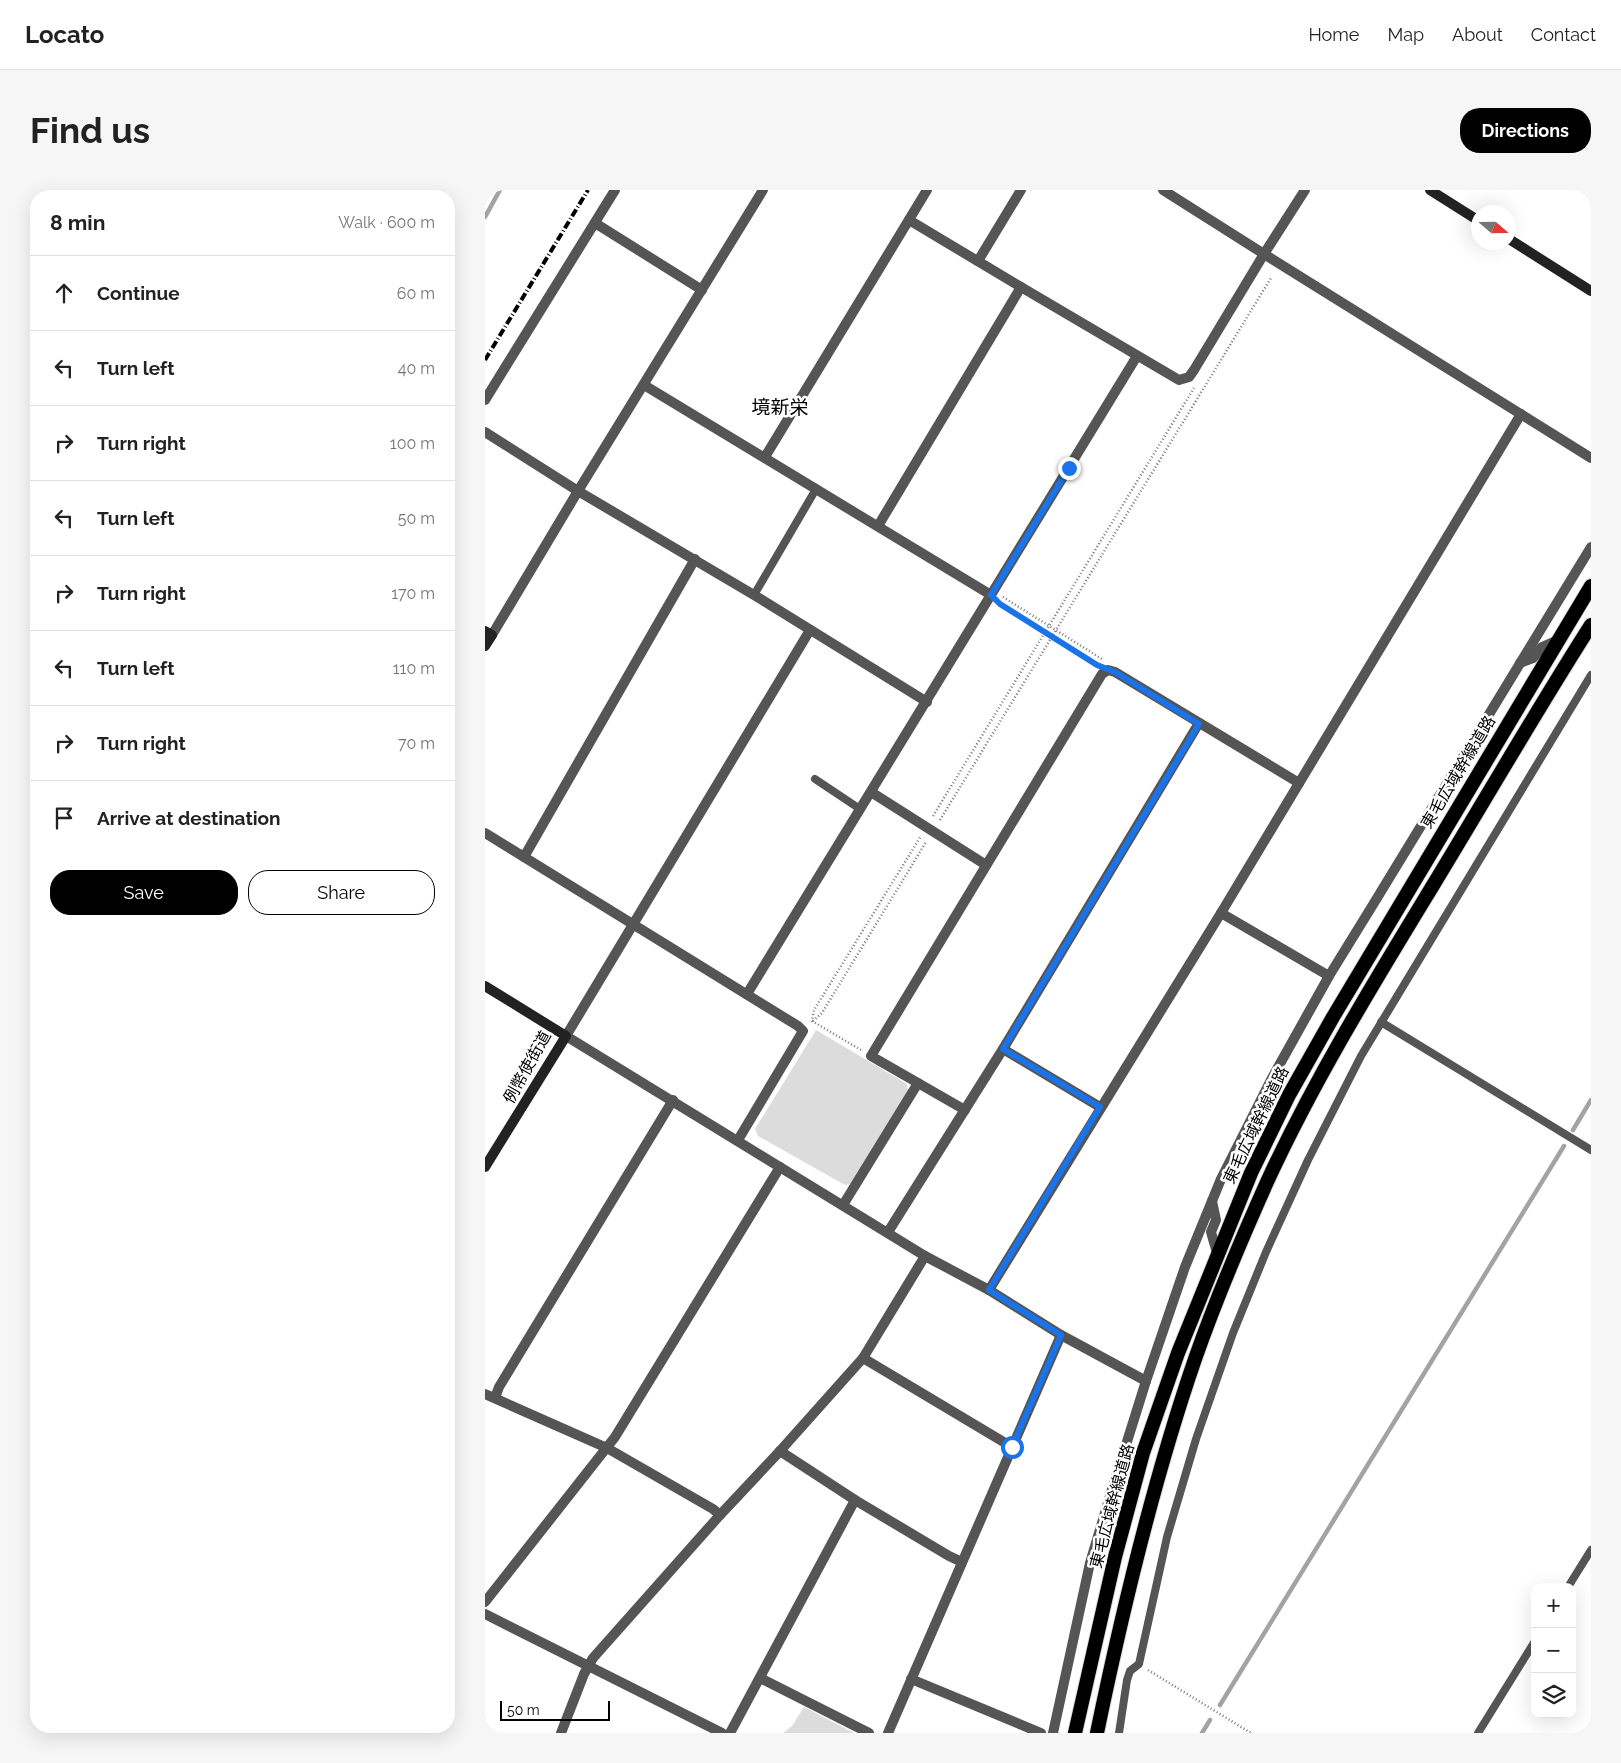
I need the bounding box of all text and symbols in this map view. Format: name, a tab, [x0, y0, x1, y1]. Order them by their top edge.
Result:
text: Locato	[25, 20, 104, 49]
text: Home	[1308, 24, 1359, 45]
text: Map	[1387, 24, 1424, 45]
text: About	[1452, 24, 1503, 45]
text: Contact	[1531, 24, 1596, 45]
button: Directions	[1460, 108, 1591, 153]
text: Find us	[30, 110, 150, 151]
north arrow	[1471, 205, 1516, 250]
text: 8 min	[50, 210, 105, 235]
text: Walk · 600 m	[338, 213, 435, 232]
icon: ahead	[50, 279, 78, 307]
text: Continue	[97, 282, 180, 304]
text: 60 m	[397, 284, 435, 303]
icon: left	[50, 354, 78, 382]
text: Turn left	[97, 357, 174, 379]
text: 40 m	[398, 359, 435, 378]
district label: 境新栄	[751, 396, 809, 418]
icon: right	[50, 429, 78, 457]
text: Turn right	[97, 432, 186, 454]
text: 100 m	[390, 434, 435, 453]
route end	[1058, 457, 1081, 480]
icon: left	[50, 504, 78, 532]
text: Turn left	[97, 507, 174, 529]
text: 50 m	[398, 509, 435, 528]
icon: right	[50, 579, 78, 607]
text: Turn right	[97, 582, 186, 604]
text: 170 m	[391, 584, 435, 603]
icon: left	[50, 654, 78, 682]
text: Turn left	[97, 657, 174, 679]
text: 110 m	[393, 659, 435, 678]
street label: 東毛広域幹線道路	[1417, 712, 1499, 832]
icon: right	[50, 729, 78, 757]
text: Turn right	[97, 732, 186, 754]
text: 70 m	[398, 734, 435, 753]
icon: arrive	[50, 804, 78, 832]
text: Arrive at destination	[97, 807, 281, 829]
button: Save	[50, 870, 238, 915]
button: Share	[248, 870, 435, 915]
street label: 例幣使街道	[499, 1027, 555, 1107]
street label: 東毛広域幹線道路	[1219, 1063, 1293, 1187]
route start	[1001, 1436, 1024, 1459]
street label: 東毛広域幹線道路	[1086, 1442, 1138, 1570]
map controls	[1531, 1583, 1576, 1718]
button: +	[1531, 1583, 1576, 1628]
button: −	[1531, 1628, 1576, 1673]
button: layers	[1531, 1673, 1576, 1718]
scale bar	[500, 1698, 610, 1721]
text: 50 m	[507, 1702, 540, 1718]

